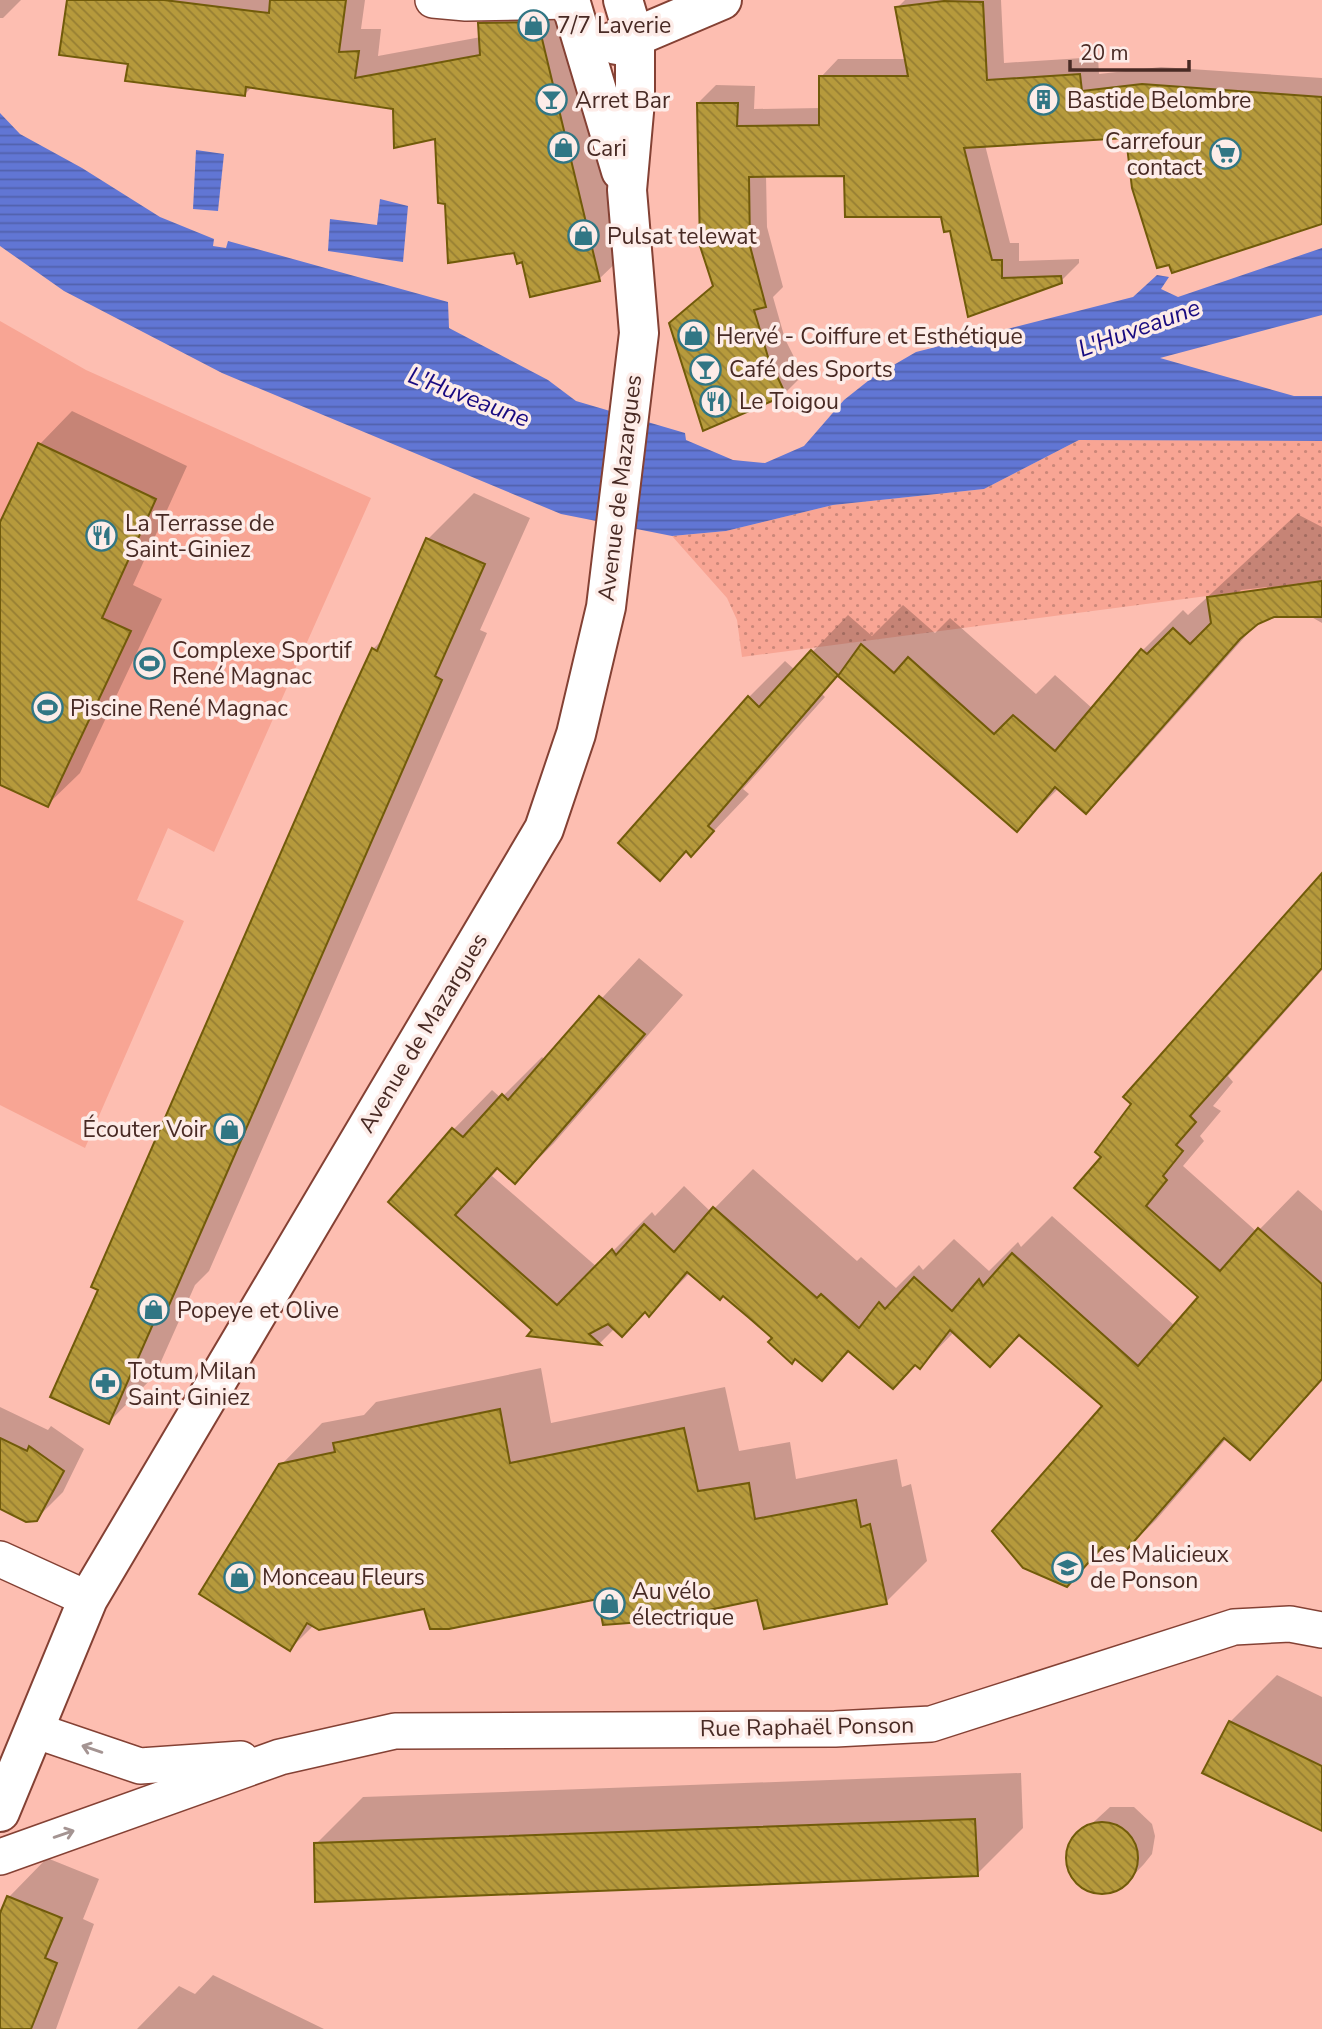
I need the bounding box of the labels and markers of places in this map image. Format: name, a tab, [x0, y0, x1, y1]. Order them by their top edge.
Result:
shop icon: 7/7 Laverie	[517, 8, 551, 42]
place label: 7/7 Laverie	[557, 10, 671, 41]
bar icon: Arret Bar	[535, 83, 569, 117]
building icon: Bastide Belombre	[1027, 83, 1061, 117]
place label: Arret Bar	[575, 85, 671, 116]
place label: Bastide Belombre	[1067, 85, 1251, 116]
place label: Carrefour contact	[1105, 126, 1203, 183]
shop icon: Cari	[546, 131, 580, 165]
place label: Cari	[586, 133, 627, 164]
supermarket icon: Carrefour contact	[1208, 137, 1242, 171]
shop icon: Pulsat telewat	[567, 219, 601, 253]
place label: Pulsat telewat	[607, 221, 757, 252]
shop icon: Hervé - Coiffure et Esthétique	[676, 319, 710, 353]
place label: Hervé - Coiffure et Esthétique	[716, 321, 1023, 352]
bar icon: Café des Sports	[689, 352, 723, 386]
place label: Café des Sports	[729, 354, 893, 385]
restaurant icon: Le Toigou	[699, 384, 733, 418]
place label: Le Toigou	[739, 386, 839, 417]
place label: La Terrasse de Saint-Giniez	[125, 508, 274, 565]
restaurant icon: La Terrasse de Saint-Giniez	[85, 519, 119, 553]
place label: Complexe Sportif René Magnac	[172, 635, 352, 692]
sports icon: Complexe Sportif René Magnac	[132, 646, 166, 680]
sports icon: Piscine René Magnac	[30, 691, 64, 725]
place label: Piscine René Magnac	[70, 693, 288, 724]
shop icon: Écouter Voir	[213, 1112, 247, 1146]
place label: Écouter Voir	[82, 1114, 208, 1145]
shop icon: Popeye et Olive	[137, 1293, 171, 1327]
place label: Popeye et Olive	[177, 1295, 339, 1326]
place label: Totum Milan Saint Giniez	[128, 1356, 256, 1413]
pharmacy icon: Totum Milan Saint Giniez	[88, 1367, 122, 1401]
place label: Les Malicieux de Ponson	[1090, 1539, 1229, 1596]
school or university icon: Les Malicieux de Ponson	[1050, 1550, 1084, 1584]
shop icon: Monceau Fleurs	[222, 1560, 256, 1594]
place label: Monceau Fleurs	[262, 1562, 425, 1593]
place label: Au vélo électrique	[632, 1576, 734, 1633]
shop icon: Au vélo électrique	[592, 1587, 626, 1621]

